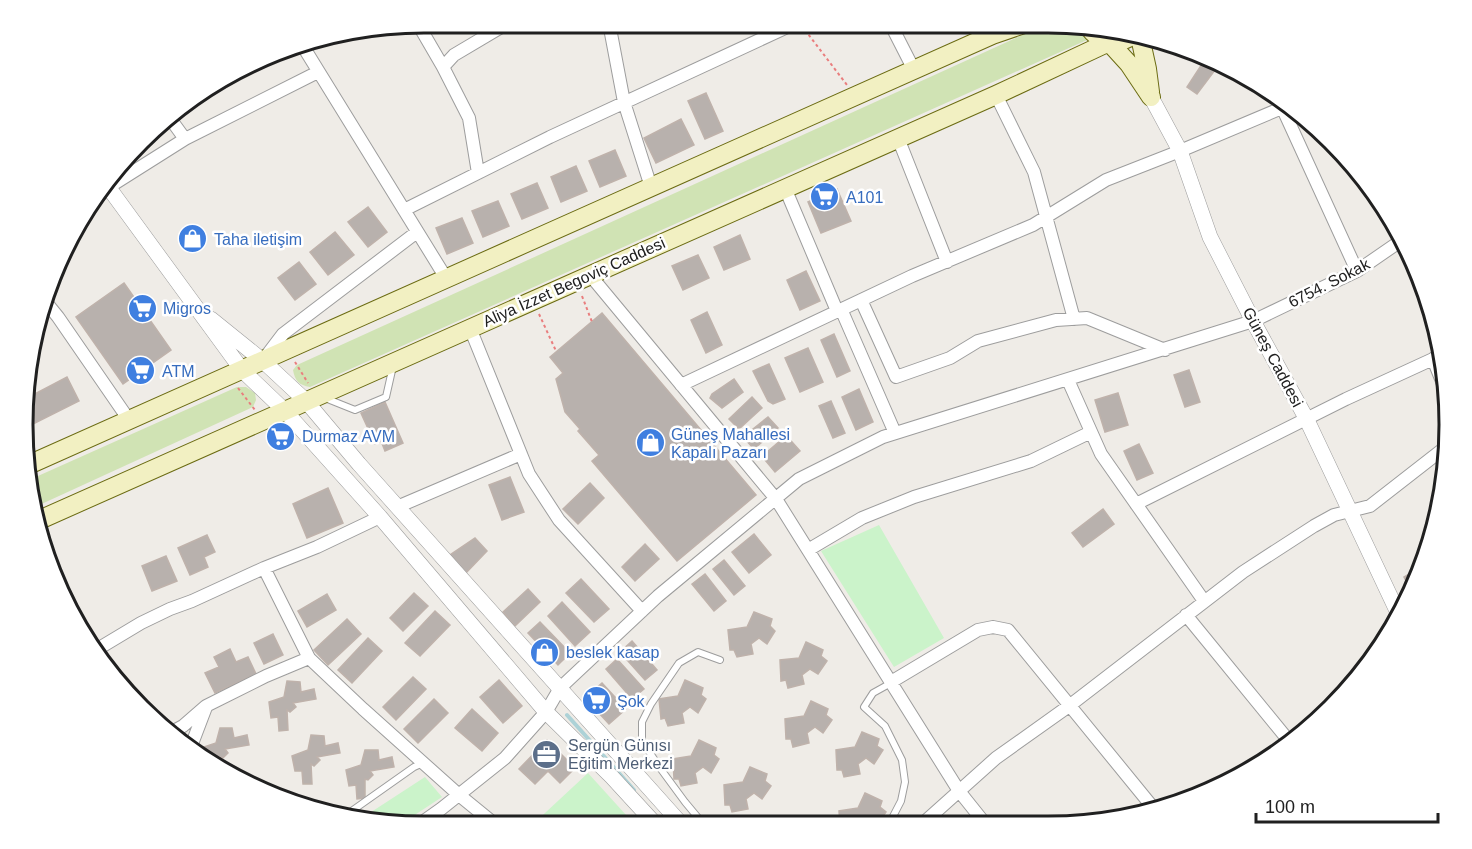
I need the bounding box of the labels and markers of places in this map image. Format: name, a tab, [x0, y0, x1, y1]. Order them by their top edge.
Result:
supermarket icon: A101	[809, 181, 841, 213]
place label: A101	[846, 189, 883, 206]
shop icon: Taha iletişim	[177, 223, 209, 255]
place label: Taha iletişim	[214, 231, 302, 248]
supermarket icon: Migros	[126, 292, 158, 324]
place label: Migros	[163, 300, 211, 317]
supermarket icon: ATM	[125, 355, 157, 387]
place label: ATM	[162, 363, 195, 380]
supermarket icon: Durmaz AVM	[265, 420, 297, 452]
place label: Güneş Mahallesi Kapalı Pazarı	[671, 426, 790, 461]
shop icon: Güneş Mahallesi Kapalı Pazarı	[634, 427, 666, 459]
place label: Durmaz AVM	[302, 428, 395, 445]
shop icon: beslek kasap	[529, 636, 561, 668]
place label: beslek kasap	[566, 644, 659, 661]
supermarket icon: Şok	[580, 685, 612, 717]
place label: Şok	[617, 693, 646, 710]
place label: Sergün Günısı Eğitim Merkezi	[568, 737, 673, 772]
office icon: Sergün Günısı Eğitim Merkezi	[531, 738, 563, 770]

